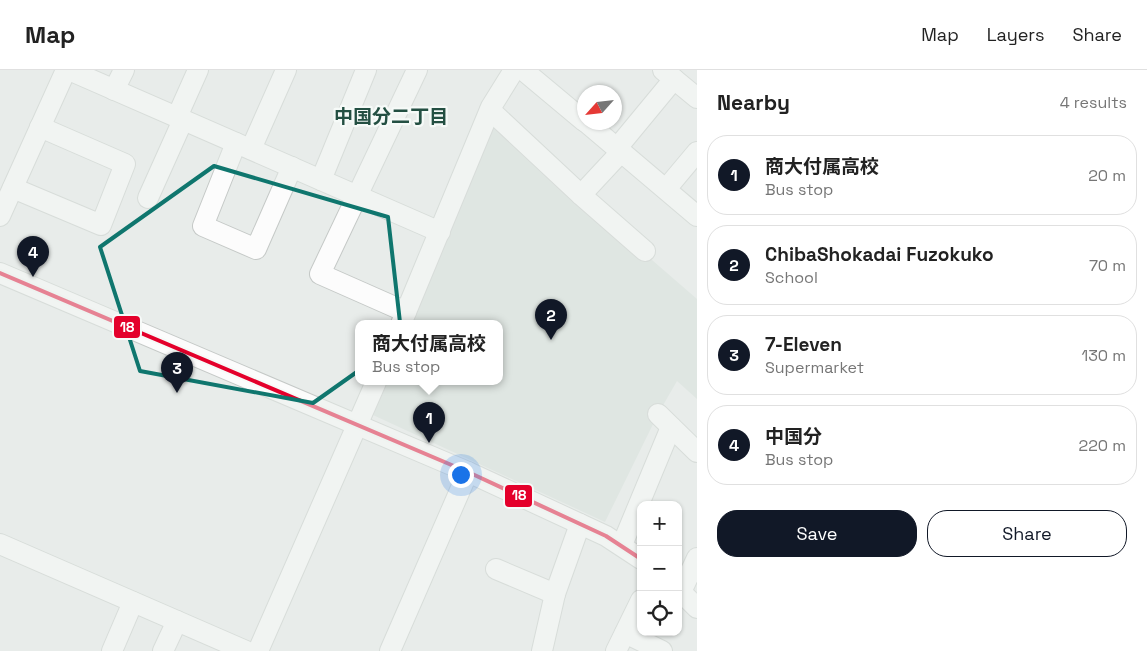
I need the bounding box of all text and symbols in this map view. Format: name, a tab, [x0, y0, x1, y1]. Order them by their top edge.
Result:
text: Map	[25, 19, 75, 50]
text: Map	[921, 23, 959, 46]
text: Layers	[987, 23, 1044, 46]
text: Share	[1072, 23, 1122, 46]
north arrow	[577, 85, 622, 130]
text: Nearby	[717, 89, 790, 116]
text: 4 results	[1060, 92, 1127, 113]
district label: 中国分二丁目	[334, 104, 448, 129]
text: 商大付属高校	[765, 154, 879, 179]
text: 1	[730, 165, 738, 186]
text: 20 m	[1088, 165, 1126, 186]
text: Bus stop	[765, 179, 833, 200]
pin: 4	[17, 236, 49, 277]
text: ChibaShokadai Fuzokuko	[765, 242, 994, 267]
text: 2	[729, 255, 739, 276]
text: 70 m	[1089, 255, 1126, 276]
text: School	[765, 267, 818, 288]
pin: 2	[535, 299, 567, 340]
line badge: 18	[113, 315, 141, 339]
text: 18	[120, 318, 135, 336]
popup	[355, 320, 503, 385]
text: 商大付属高校	[372, 331, 486, 356]
text: 7-Eleven	[765, 332, 842, 357]
text: 3	[729, 345, 739, 366]
text: 130 m	[1082, 345, 1126, 366]
pin: 3	[161, 352, 193, 393]
text: Bus stop	[372, 356, 440, 377]
text: Supermarket	[765, 357, 864, 378]
pin: 1	[413, 402, 445, 443]
text: 中国分	[765, 424, 822, 449]
text: 4	[729, 435, 739, 456]
text: 220 m	[1079, 435, 1126, 456]
text: Bus stop	[765, 449, 833, 470]
your location	[448, 462, 474, 488]
line badge: 18	[504, 484, 533, 508]
text: 18	[512, 486, 527, 504]
map controls	[637, 501, 682, 636]
button: +	[637, 501, 682, 546]
button: Save	[717, 510, 917, 557]
button: Share	[927, 510, 1127, 557]
button: −	[637, 546, 682, 591]
button: locate	[637, 591, 682, 636]

